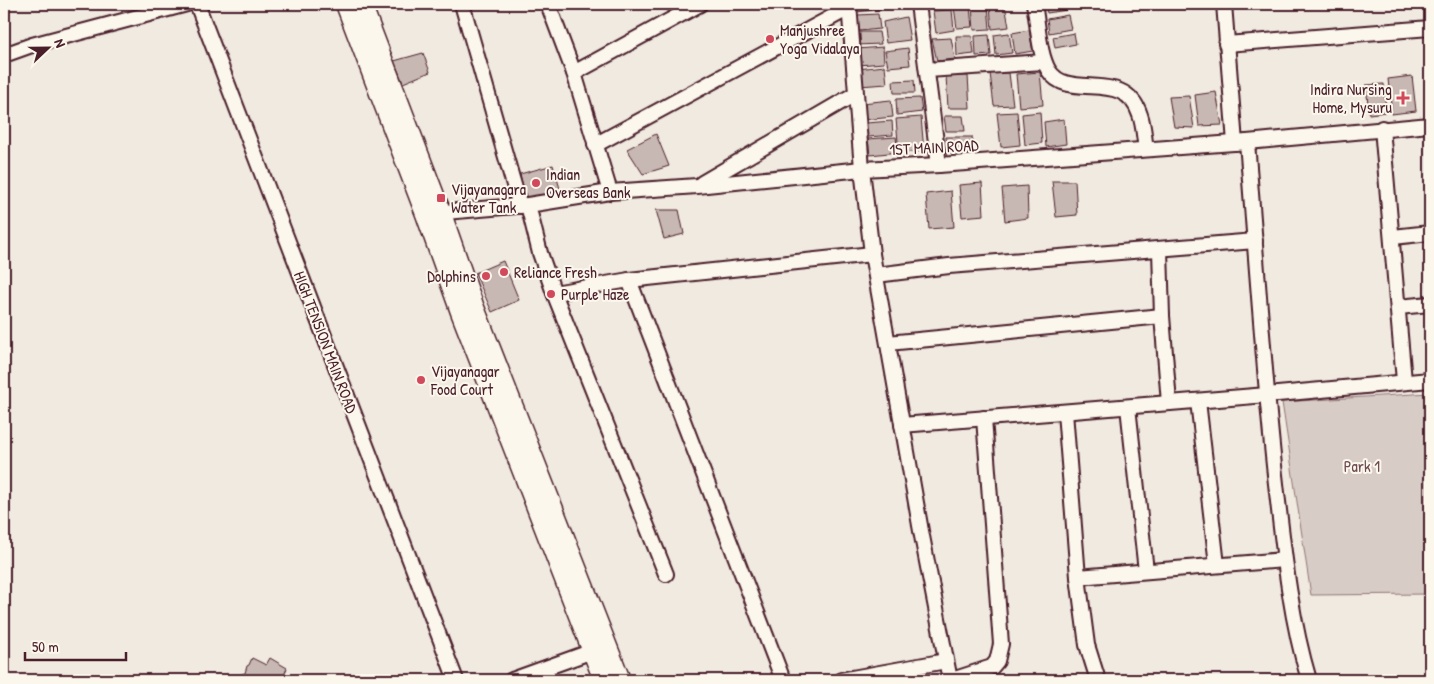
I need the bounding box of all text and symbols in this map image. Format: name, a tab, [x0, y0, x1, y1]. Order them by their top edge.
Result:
place label: Manjushree Yoga Vidalaya	[780, 19, 859, 59]
north arrow	[22, 22, 72, 72]
marker: Manjushree Yoga Vidalaya	[764, 33, 776, 45]
text: N	[50, 36, 71, 50]
place label: Indira Nursing Home, Mysuru	[1310, 78, 1393, 118]
marker: Indira Nursing Home, Mysuru	[1396, 91, 1410, 105]
street label: 1ST MAIN ROAD	[889, 134, 979, 160]
place label: Indian Overseas Bank	[546, 163, 631, 203]
marker: Indian Overseas Bank	[530, 177, 542, 189]
place label: Vijayanagara Water Tank	[451, 178, 526, 218]
marker: Vijayanagara Water Tank	[435, 192, 447, 204]
place label: Reliance Fresh	[514, 261, 597, 283]
place label: Dolphins	[427, 265, 476, 287]
marker: Reliance Fresh	[498, 266, 510, 278]
street label: HIGH TENSION MAIN ROAD	[289, 268, 363, 416]
marker: Dolphins	[480, 270, 492, 282]
place label: Purple Haze	[561, 283, 630, 305]
marker: Purple Haze	[545, 288, 557, 300]
place label: Vijayanagar Food Court	[430, 360, 500, 400]
marker: Vijayanagar Food Court	[415, 374, 427, 386]
park label: Park 1	[1344, 455, 1380, 477]
scale bar	[25, 629, 126, 661]
text: 50 m	[32, 636, 59, 657]

